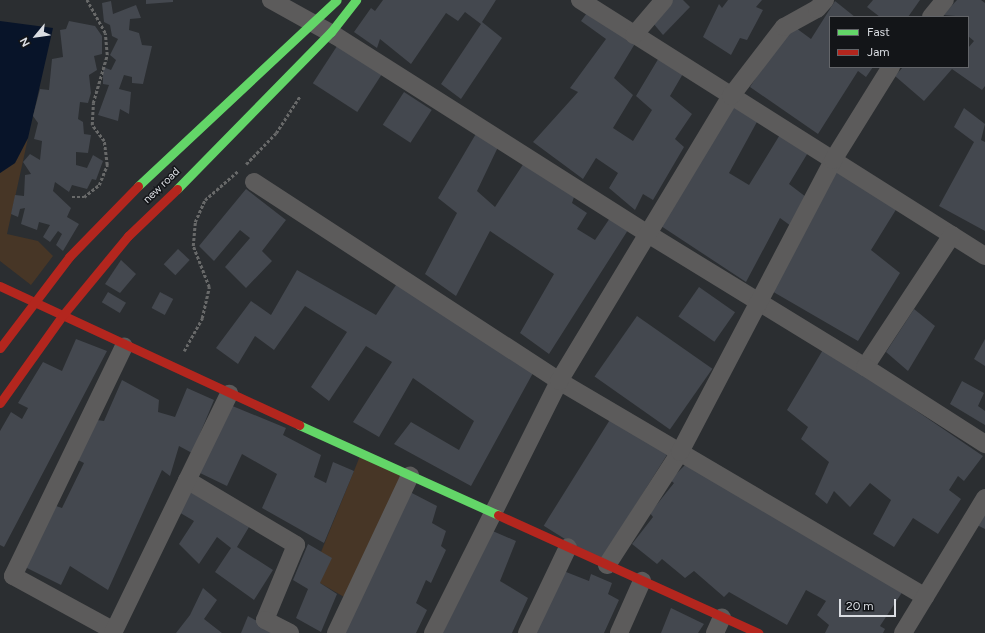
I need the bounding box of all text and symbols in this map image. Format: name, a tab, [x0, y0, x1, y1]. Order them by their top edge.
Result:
north arrow	[16, 16, 56, 56]
legend	[829, 16, 969, 68]
text: Fast	[867, 25, 890, 39]
text: N	[17, 35, 33, 49]
text: Jam	[867, 45, 890, 59]
street label: new road	[141, 165, 183, 207]
scale bar	[841, 591, 898, 617]
text: 20 m	[846, 599, 874, 613]

